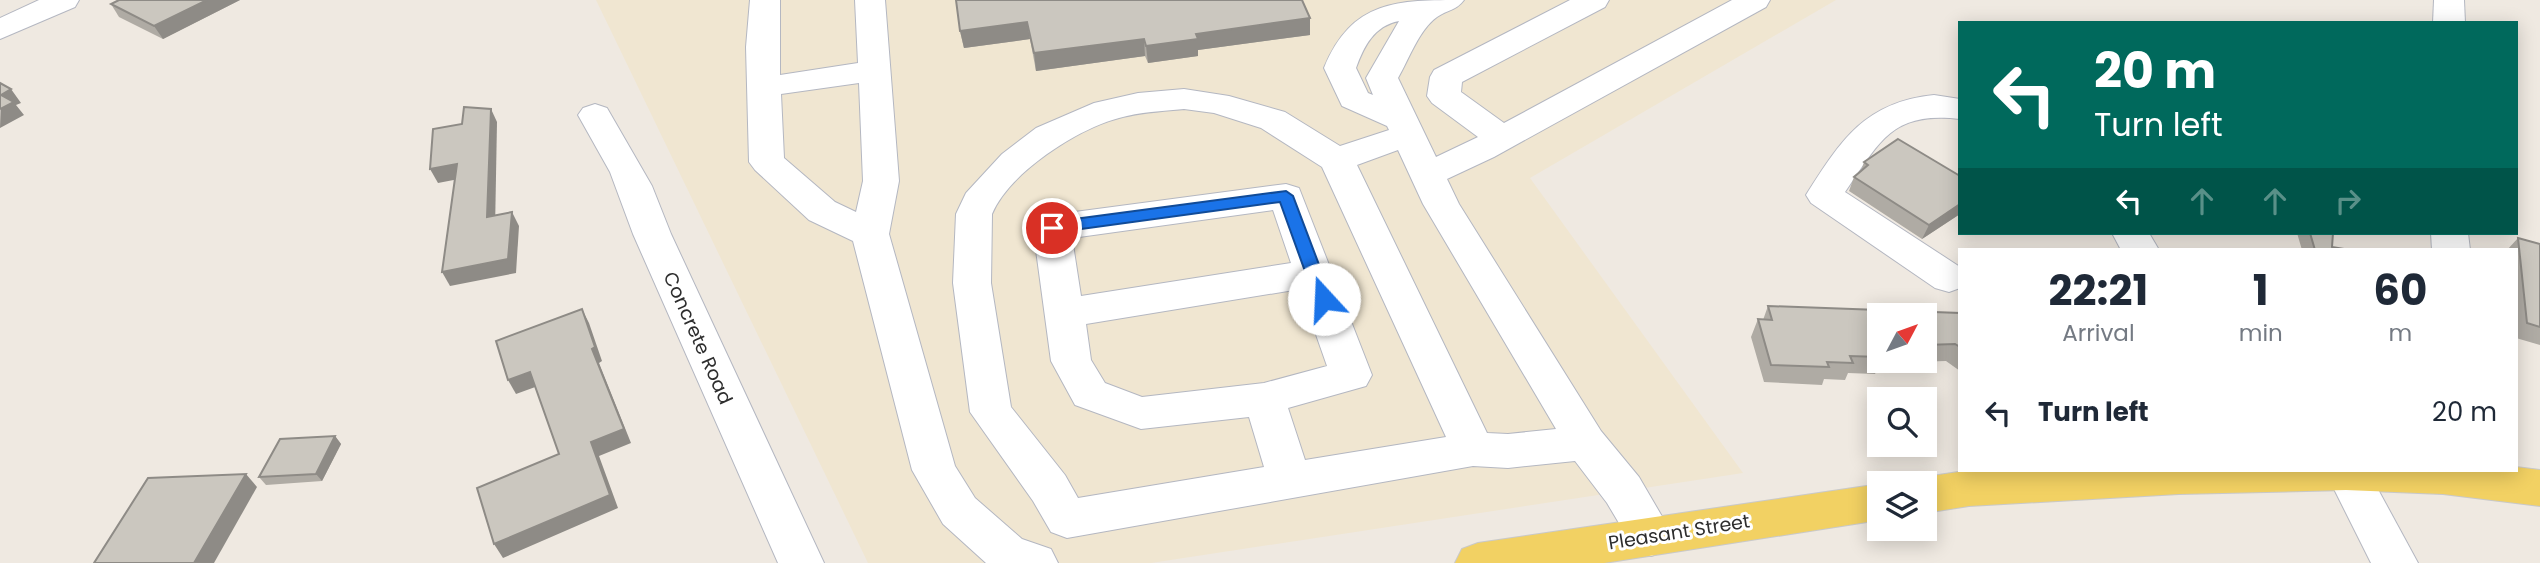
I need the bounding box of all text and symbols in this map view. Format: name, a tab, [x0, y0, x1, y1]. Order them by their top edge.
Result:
text: 20 m	[2094, 37, 2216, 105]
icon: left	[1979, 49, 2070, 140]
text: Turn left	[2094, 102, 2223, 147]
icon: left	[2110, 182, 2148, 220]
icon: ahead	[2183, 182, 2221, 220]
icon: ahead	[2256, 182, 2294, 220]
icon: right	[2329, 182, 2367, 220]
pin	[1022, 198, 1082, 258]
icon: arrive	[1033, 209, 1071, 247]
text: 22:21	[2049, 261, 2148, 320]
text: 1	[2253, 261, 2269, 320]
text: 60	[2373, 261, 2427, 320]
position arrow	[1287, 262, 1361, 336]
street label: Concrete Road	[657, 267, 739, 409]
north arrow	[1867, 303, 1937, 373]
map controls	[1867, 303, 1937, 541]
text: Arrival	[2062, 317, 2135, 349]
text: min	[2239, 317, 2283, 349]
text: m	[2389, 317, 2412, 349]
button: search	[1867, 387, 1937, 457]
icon: left	[1979, 394, 2017, 432]
text: Turn left	[2038, 394, 2149, 430]
text: 20 m	[2432, 394, 2497, 430]
button: layers	[1867, 471, 1937, 541]
street label: Pleasant Street	[1606, 507, 1752, 557]

